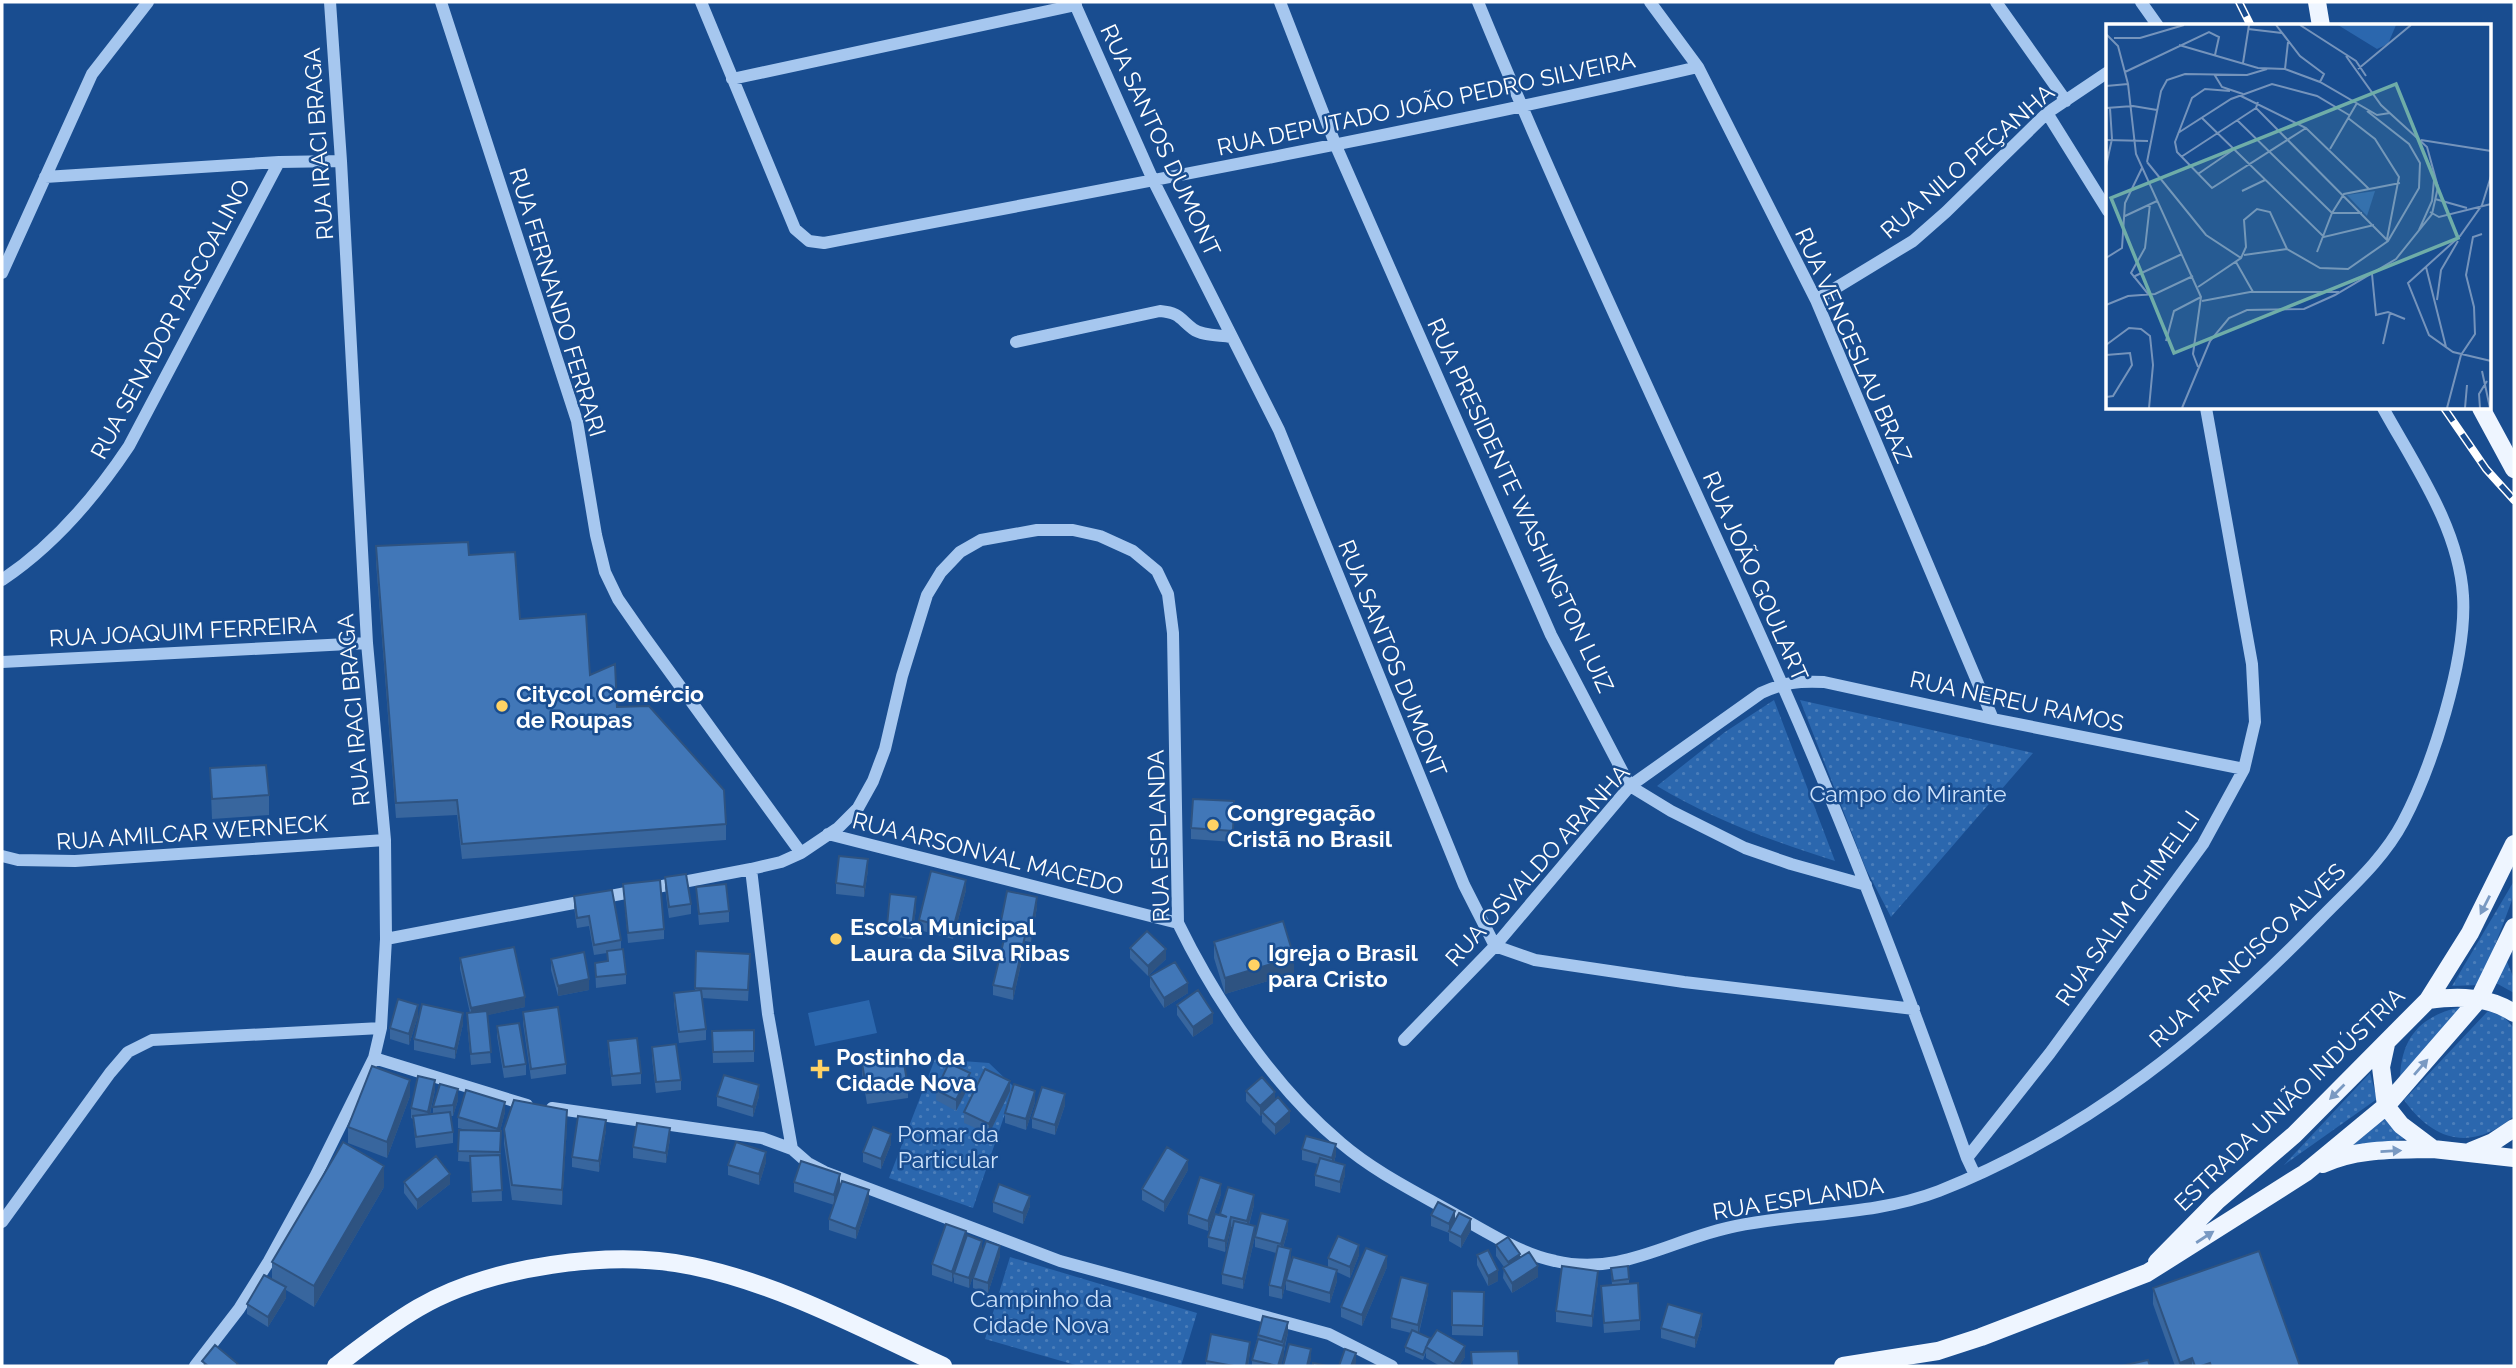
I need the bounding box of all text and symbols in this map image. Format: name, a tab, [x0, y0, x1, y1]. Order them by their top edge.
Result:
street label: RUA SANTOS DUMONT	[1095, 20, 1227, 260]
inset map	[2106, 24, 2492, 410]
street label: RUA DEPUTADO JOÃO PEDRO SILVEIRA	[1214, 45, 1638, 161]
street label: RUA IRACI BRAGA	[298, 47, 338, 241]
street label: RUA NILO PEÇANHA	[1875, 78, 2060, 244]
street label: RUA FERNANDO FERRARI	[504, 164, 612, 440]
street label: RUA SENADOR PASCOALINO	[85, 175, 255, 463]
street label: RUA VENCESLAU BRAZ	[1790, 223, 1918, 467]
street label: RUA PRESIDENTE WASHINGTON LUIZ	[1422, 314, 1620, 696]
street label: RUA JOÃO GOULART	[1698, 467, 1814, 685]
street label: RUA SANTOS DUMONT	[1333, 536, 1453, 780]
street label: RUA JOAQUIM FERREIRA	[48, 610, 318, 652]
street label: RUA IRACI BRAGA	[331, 612, 375, 807]
street label: RUA NEREU RAMOS	[1907, 665, 2127, 737]
place label: Citycol Comércio de Roupas	[516, 680, 704, 733]
marker: Citycol Comércio de Roupas	[494, 698, 510, 714]
street label: RUA ESPLANDA	[1141, 749, 1175, 923]
street label: RUA OSVALDO ARANHA	[1439, 758, 1635, 971]
park label: Campo do Mirante	[1809, 780, 2007, 807]
place label: Congregação Cristã no Brasil	[1227, 799, 1393, 852]
street label: RUA SALIM CHIMELLI	[2049, 805, 2205, 1011]
street label: RUA ARSONVAL MACEDO	[850, 806, 1126, 900]
street label: RUA AMILCAR WERNECK	[55, 809, 329, 855]
marker: Congregação Cristã no Brasil	[1205, 817, 1221, 833]
street label: RUA FRANCISCO ALVES	[2144, 857, 2350, 1053]
one-way arrow	[2479, 895, 2490, 915]
place label: Escola Municipal Laura da Silva Ribas	[850, 913, 1070, 966]
marker: Escola Municipal Laura da Silva Ribas	[828, 931, 844, 947]
place label: Igreja o Brasil para Cristo	[1268, 939, 1419, 992]
marker: Igreja o Brasil para Cristo	[1246, 957, 1262, 973]
street label: ESTRADA UNIÃO INDÚSTRIA	[2168, 982, 2410, 1216]
place label: Postinho da Cidade Nova	[836, 1043, 976, 1096]
one-way arrow	[2413, 1058, 2428, 1075]
marker: Postinho da Cidade Nova	[810, 1059, 830, 1079]
one-way arrow	[2329, 1083, 2346, 1100]
park label: Pomar da Particular	[897, 1120, 999, 1173]
one-way arrow	[2380, 1145, 2402, 1156]
street label: RUA ESPLANDA	[1711, 1171, 1886, 1225]
one-way arrow	[2195, 1231, 2215, 1244]
park label: Campinho da Cidade Nova	[970, 1285, 1112, 1338]

